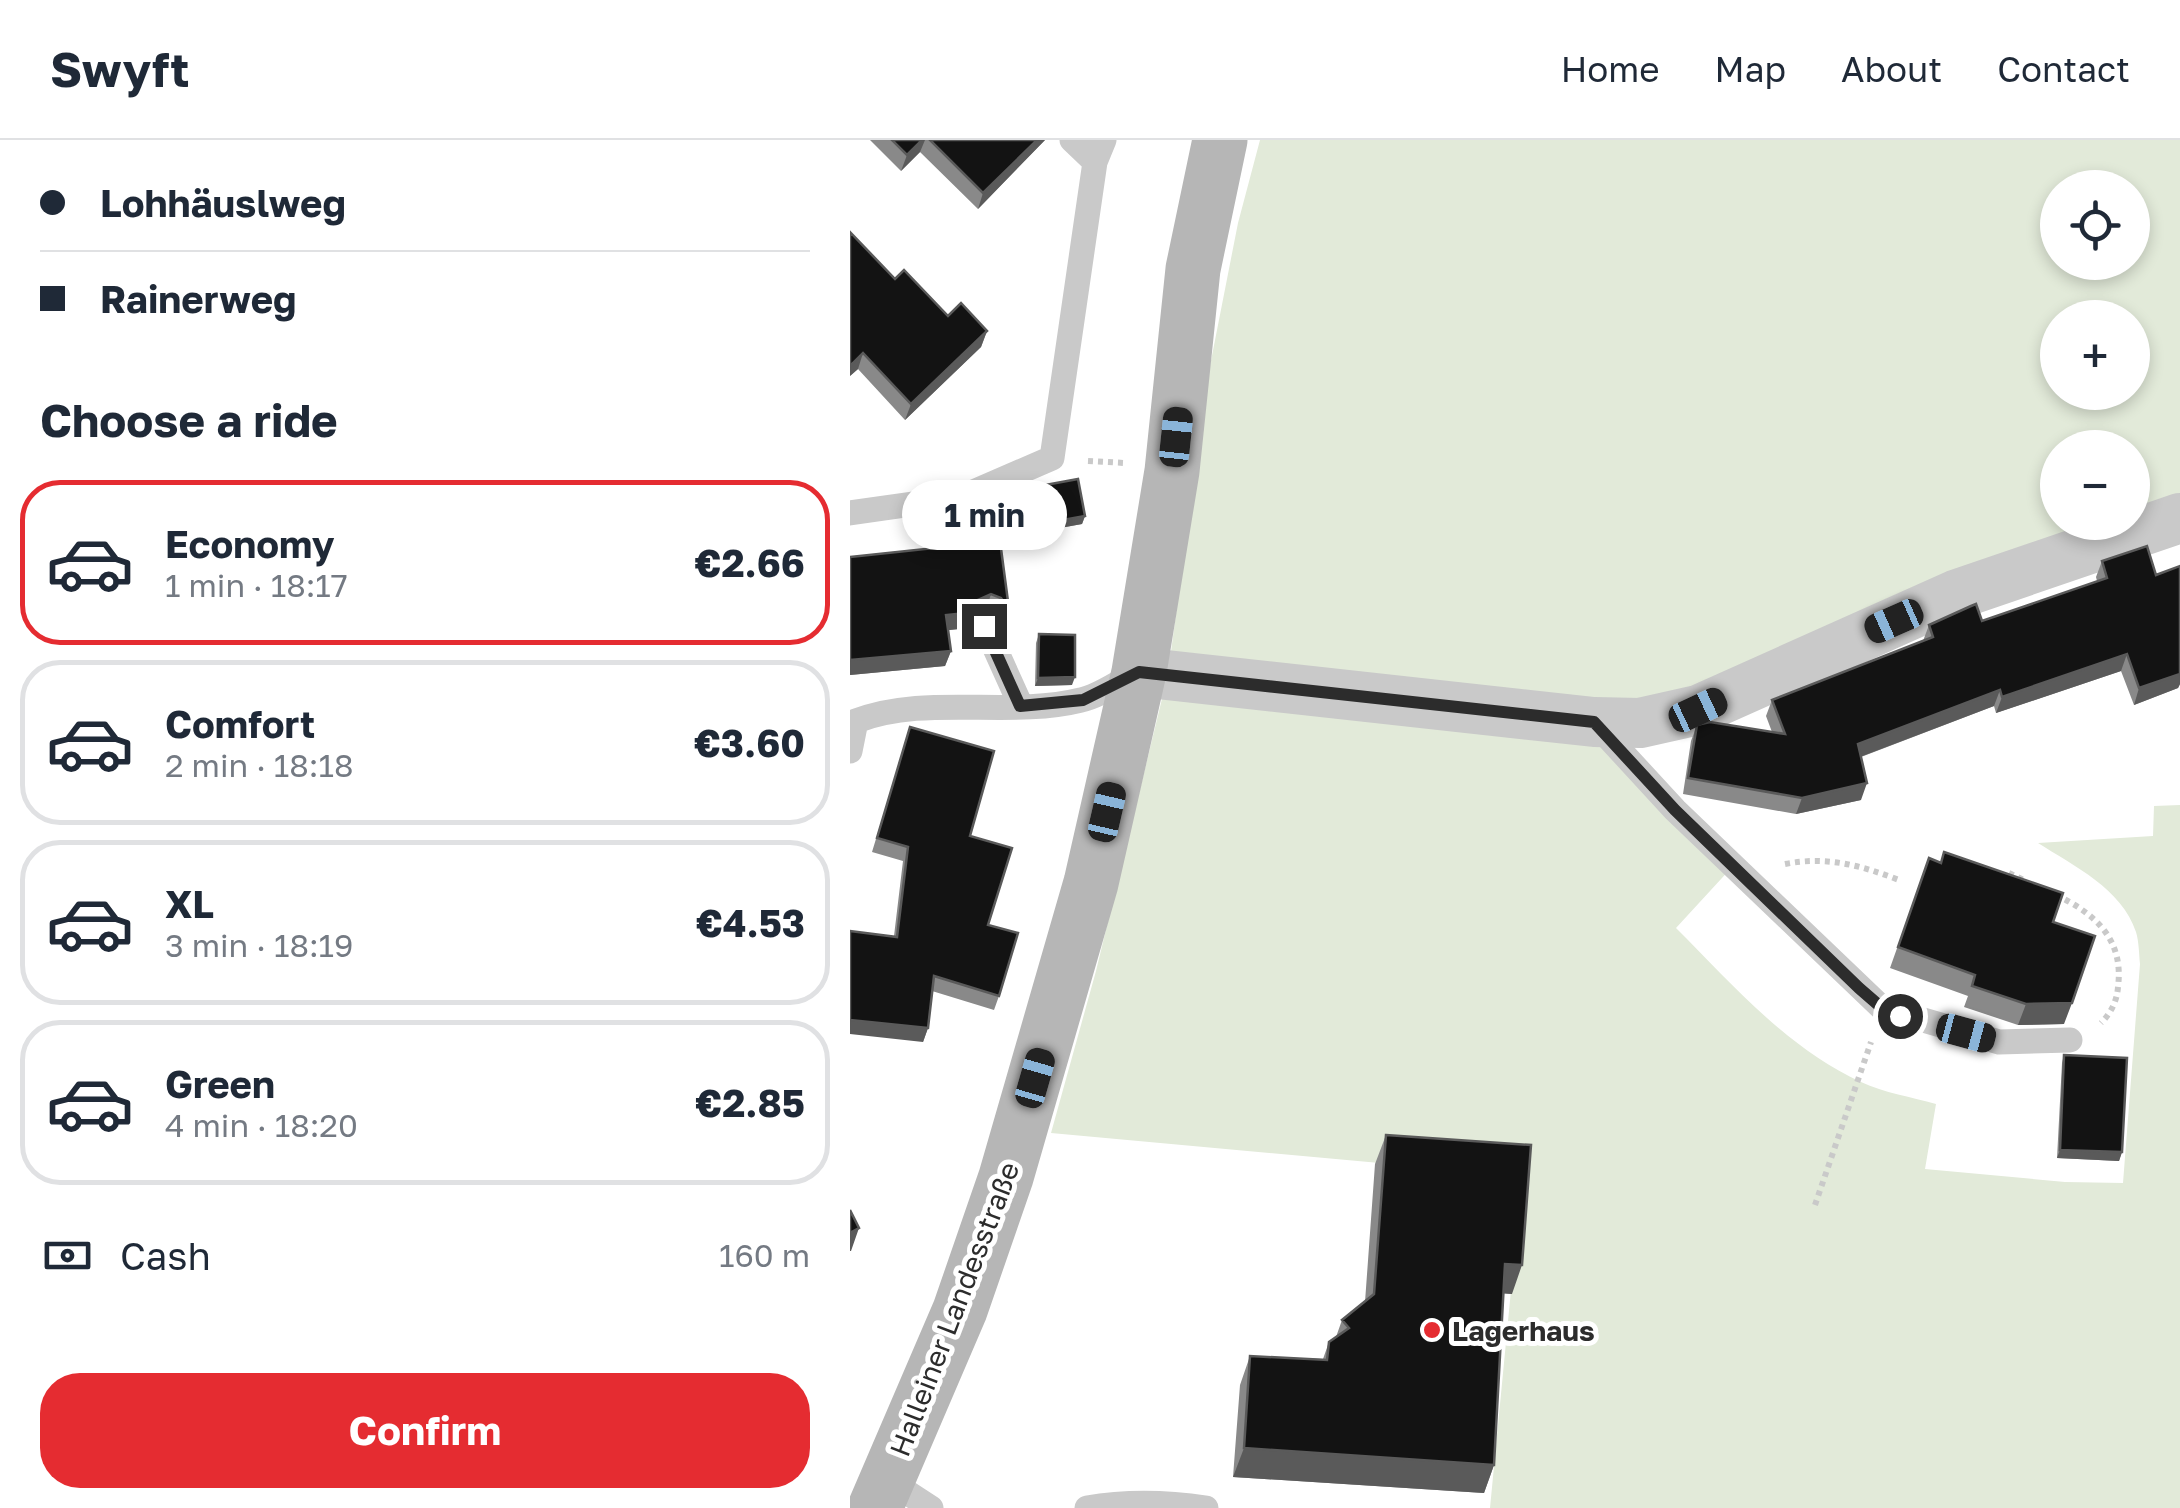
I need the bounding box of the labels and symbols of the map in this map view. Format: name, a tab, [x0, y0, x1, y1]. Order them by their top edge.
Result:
car	[1158, 406, 1194, 468]
callout: 1 min	[902, 481, 1066, 551]
car	[1860, 595, 1928, 647]
route end	[962, 604, 1007, 649]
car	[1664, 684, 1732, 736]
car	[1086, 779, 1128, 845]
route start	[1878, 994, 1923, 1039]
car	[1933, 1011, 1999, 1055]
car	[1012, 1045, 1058, 1111]
street label: Halleiner Landesstraße	[883, 1157, 1025, 1461]
place label: Lagerhaus	[1452, 1314, 1595, 1347]
marker: Lagerhaus	[1421, 1319, 1443, 1341]

